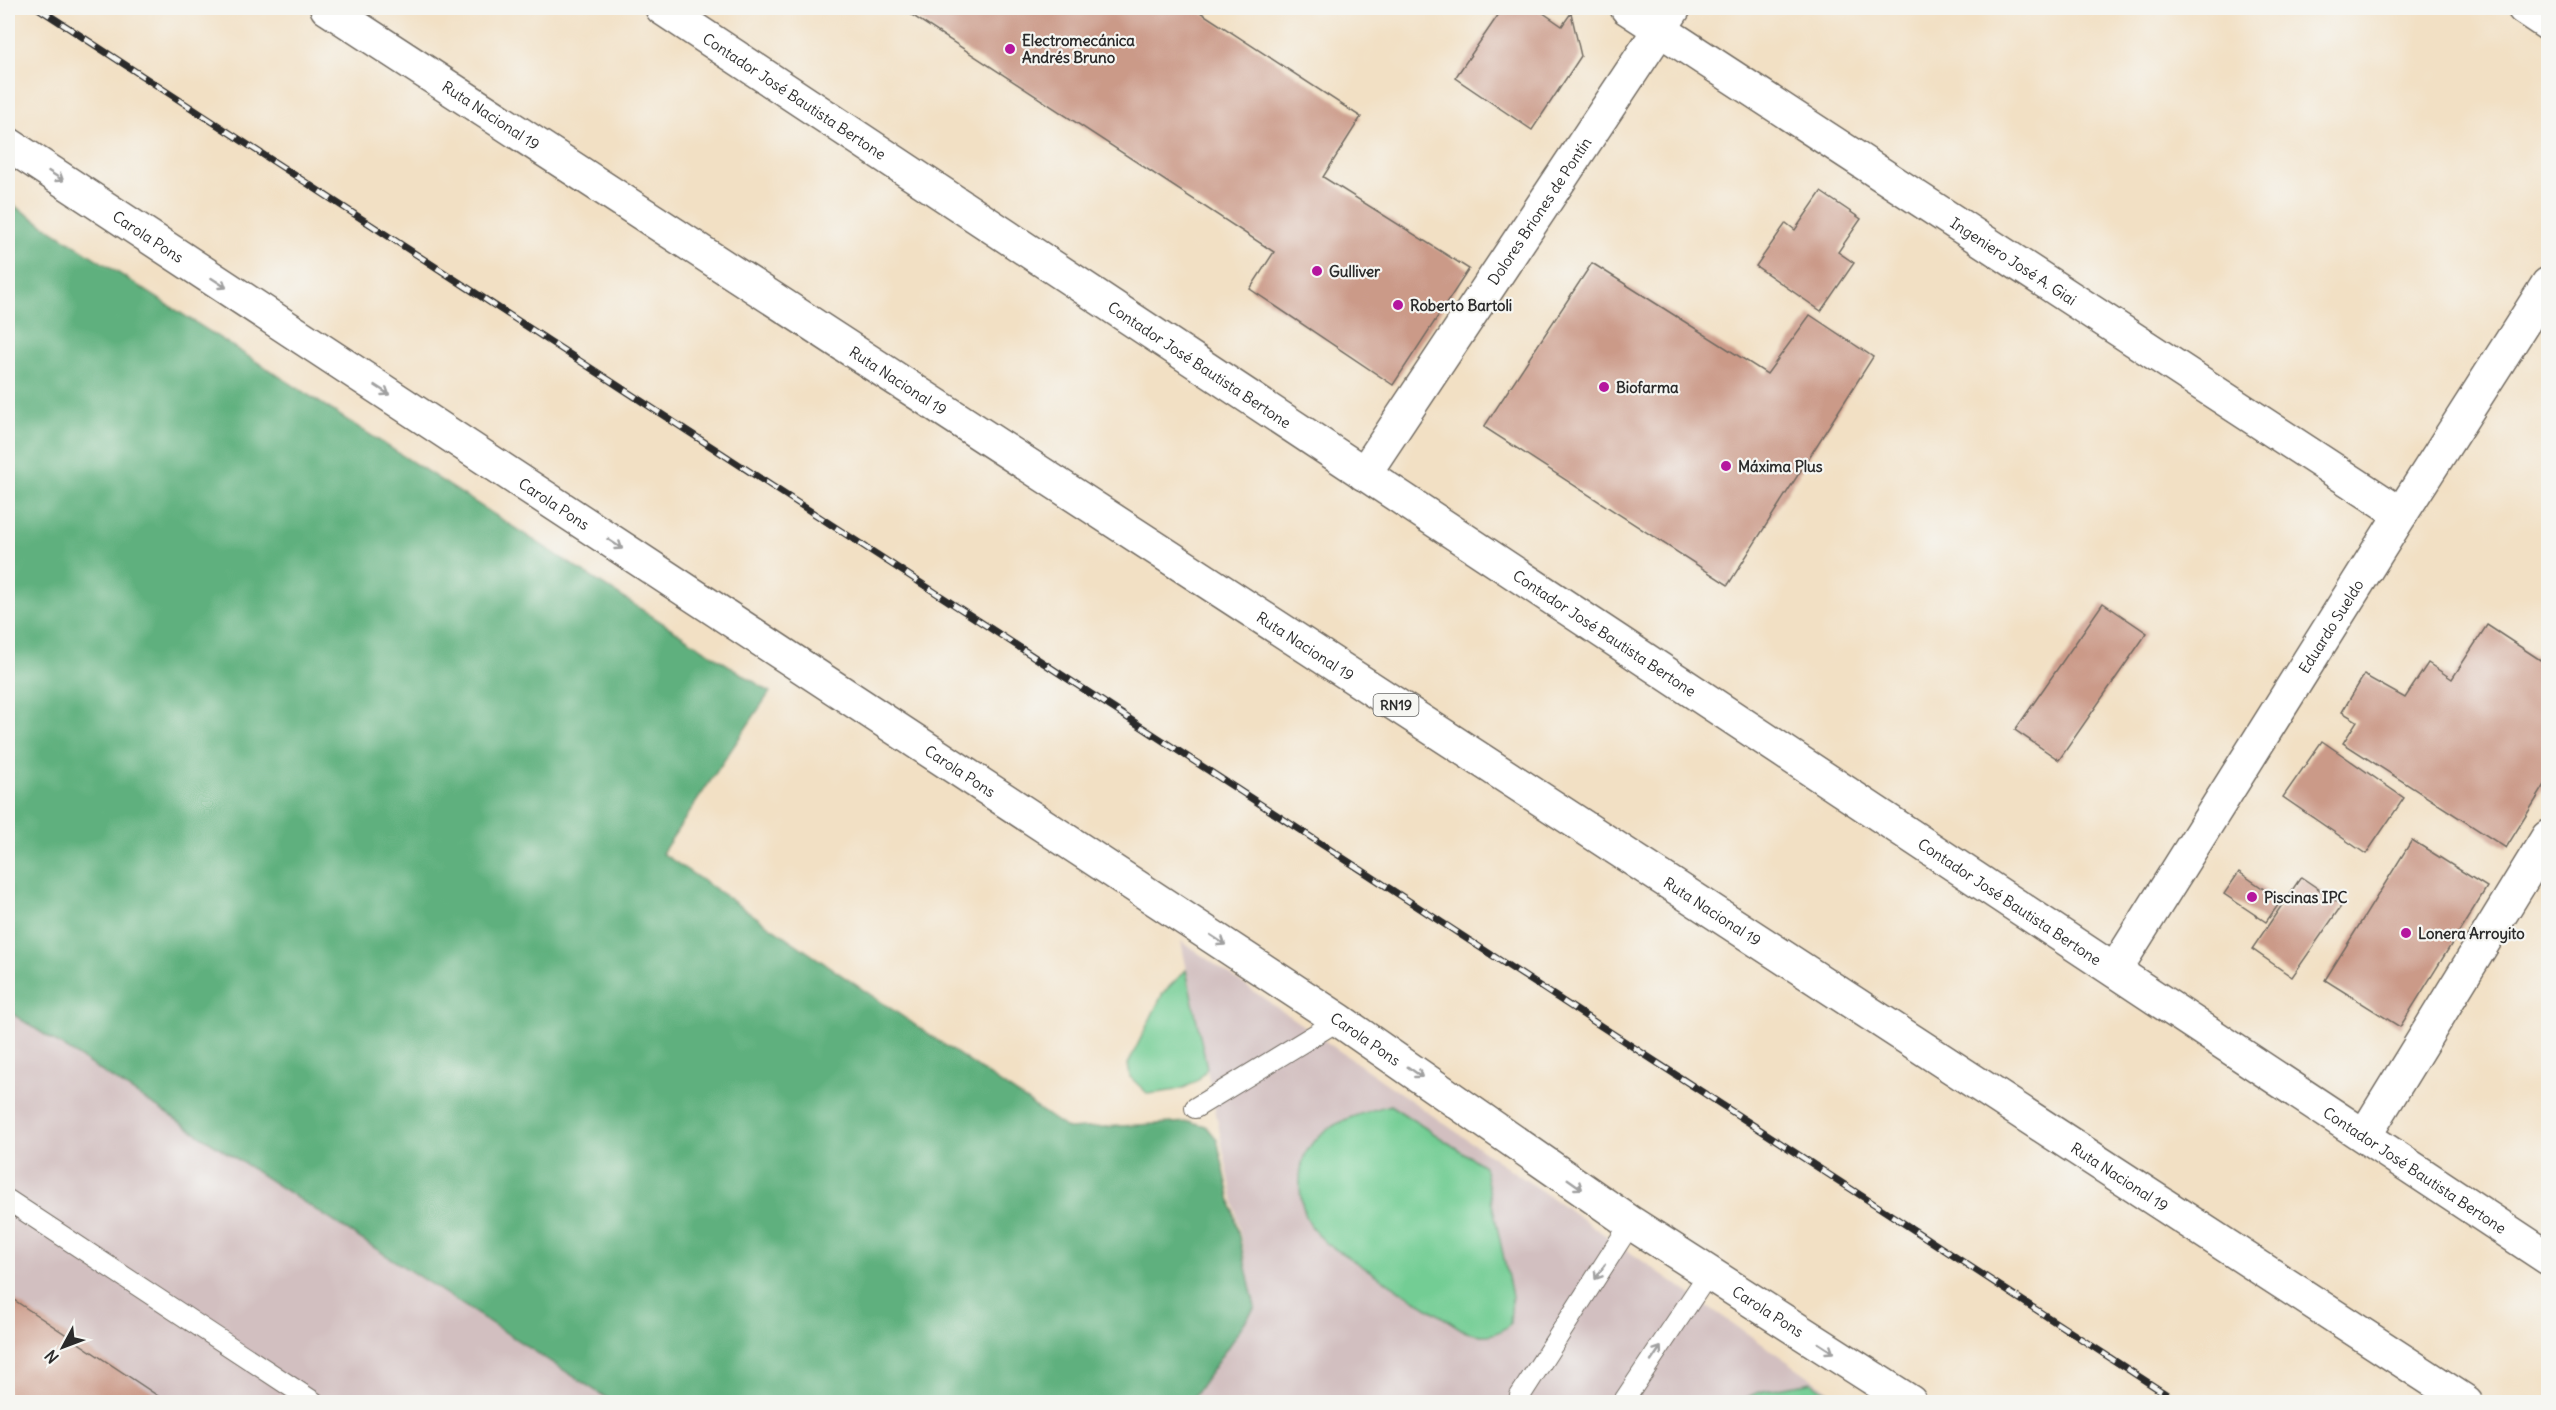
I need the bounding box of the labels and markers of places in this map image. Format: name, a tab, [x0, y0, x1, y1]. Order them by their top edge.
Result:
place label: Electromecánica Andrés Bruno	[1022, 31, 1135, 67]
marker: Electromecánica Andrés Bruno	[1003, 42, 1017, 56]
place label: Gulliver	[1329, 262, 1381, 281]
marker: Gulliver	[1310, 264, 1324, 278]
place label: Roberto Bartoli	[1410, 296, 1512, 315]
marker: Roberto Bartoli	[1391, 298, 1405, 312]
place label: Biofarma	[1616, 378, 1679, 397]
marker: Biofarma	[1597, 380, 1611, 394]
place label: Máxima Plus	[1738, 457, 1823, 476]
marker: Máxima Plus	[1719, 459, 1733, 473]
place label: Piscinas IPC	[2264, 888, 2347, 907]
marker: Piscinas IPC	[2245, 890, 2259, 904]
place label: Lonera Arroyito	[2418, 924, 2525, 944]
marker: Lonera Arroyito	[2399, 926, 2413, 940]

